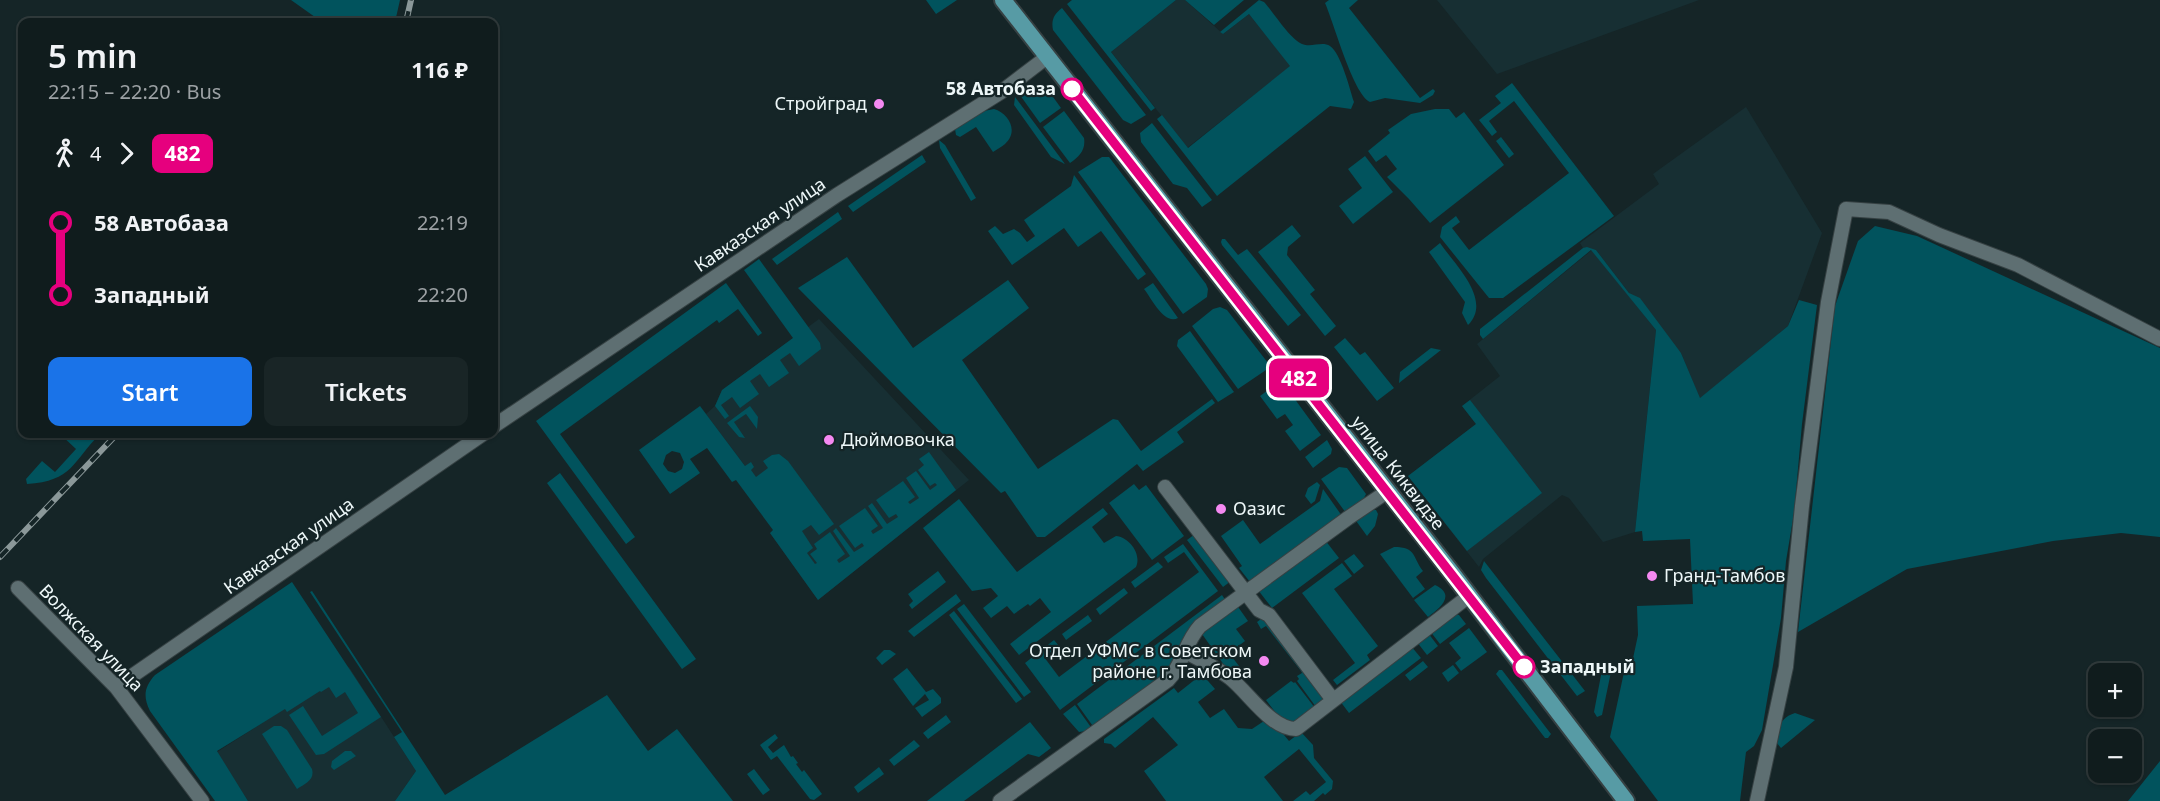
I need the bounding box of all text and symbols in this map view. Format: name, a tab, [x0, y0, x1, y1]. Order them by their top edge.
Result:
text: 5 min	[48, 33, 138, 78]
text: 116 ₽	[411, 54, 468, 84]
place label: 58 Автобаза	[946, 76, 1056, 100]
text: 22:15 – 22:20 · Bus	[48, 78, 221, 105]
marker: 58 Автобаза	[1061, 78, 1083, 100]
place label: Стройград	[775, 91, 867, 115]
marker: Стройград	[872, 97, 886, 111]
icon: walk	[48, 137, 81, 170]
icon: forward	[110, 137, 143, 170]
text: 482	[164, 139, 201, 167]
text: 4	[90, 140, 101, 167]
street label: Кавказская улица	[689, 171, 830, 277]
text: 58 Автобаза	[94, 207, 229, 237]
text: 22:19	[417, 209, 468, 236]
text: Западный	[94, 279, 210, 309]
text: 22:20	[417, 281, 468, 308]
button: Start	[48, 357, 252, 426]
button: Tickets	[264, 357, 468, 426]
line badge: 482	[1264, 358, 1334, 398]
text: 482	[1281, 364, 1317, 392]
street label: улица Киквидзе	[1347, 410, 1451, 534]
place label: Дюймовочка	[841, 427, 955, 451]
marker: Дюймовочка	[822, 433, 836, 447]
street label: Кавказская улица	[219, 491, 358, 599]
place label: Оазис	[1233, 496, 1286, 520]
marker: Оазис	[1214, 502, 1228, 516]
place label: Гранд-Тамбов	[1664, 563, 1785, 587]
marker: Гранд-Тамбов	[1645, 569, 1659, 583]
street label: Волжская улица	[34, 578, 149, 696]
place label: Отдел УФМС в Советском районе г. Тамбова	[1029, 638, 1252, 683]
marker: Отдел УФМС в Советском районе г. Тамбова	[1257, 654, 1271, 668]
place label: Западный	[1540, 654, 1635, 678]
marker: Западный	[1513, 656, 1535, 678]
map controls	[2088, 663, 2142, 783]
button: +	[2088, 663, 2142, 717]
button: −	[2088, 729, 2142, 783]

